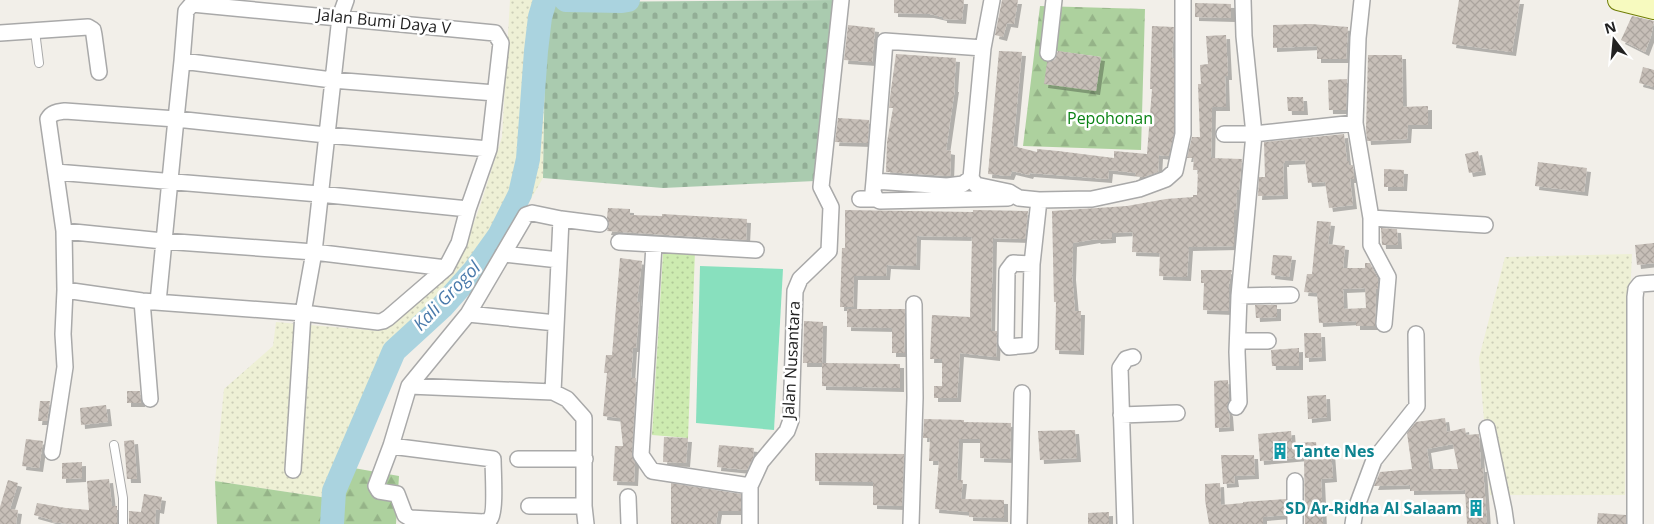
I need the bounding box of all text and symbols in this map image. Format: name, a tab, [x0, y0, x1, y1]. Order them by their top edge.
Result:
street label: Jalan Bumi Daya V	[314, 3, 452, 39]
north arrow	[1589, 15, 1639, 65]
text: N	[1602, 16, 1618, 38]
park label: Pepohonan	[1067, 107, 1153, 129]
water label: Kali Grogol	[407, 255, 486, 335]
street label: Jalan Nusantara	[777, 300, 805, 422]
place label: Tante Nes	[1294, 440, 1374, 462]
building icon: Tante Nes	[1270, 441, 1290, 461]
place label: SD Ar-Ridha Al Salaam	[1285, 497, 1462, 519]
building icon: SD Ar-Ridha Al Salaam	[1466, 498, 1486, 518]

